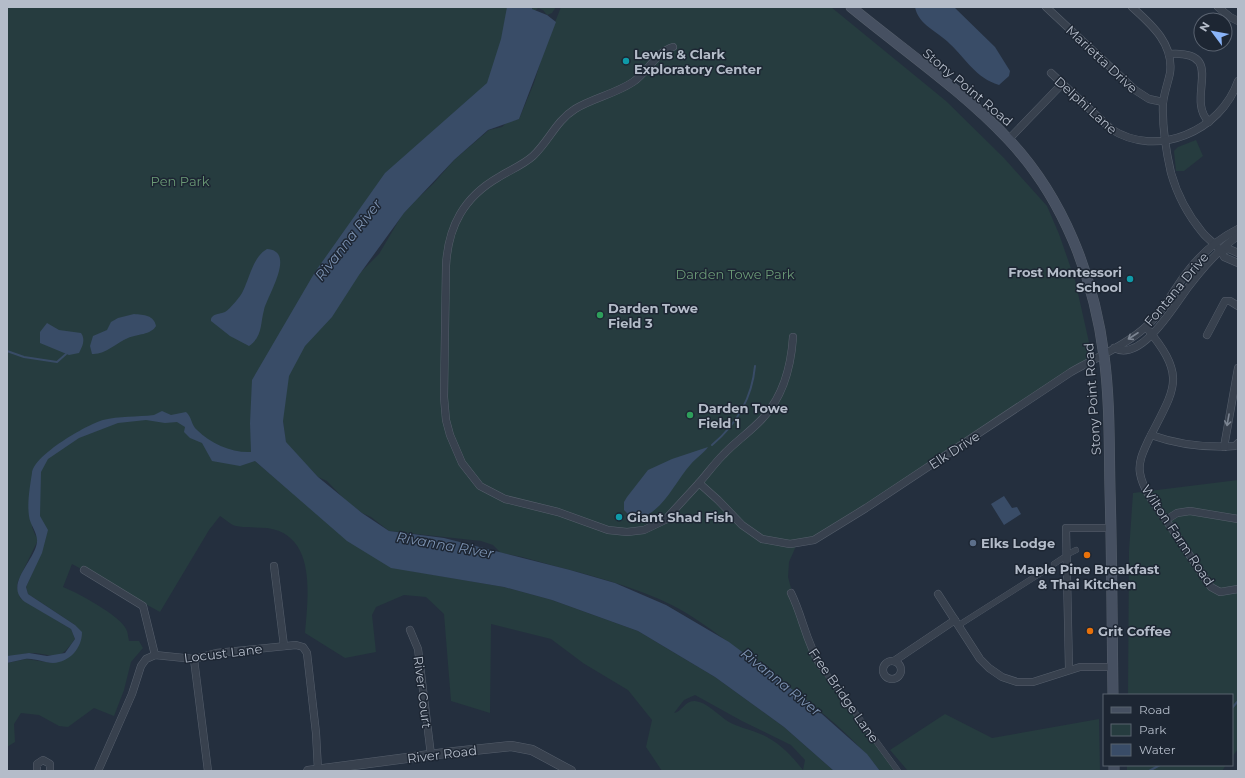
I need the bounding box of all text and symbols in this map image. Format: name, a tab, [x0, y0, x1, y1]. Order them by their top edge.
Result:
north arrow	[1193, 12, 1233, 52]
text: N	[1196, 19, 1213, 34]
street label: Marietta Drive	[1063, 22, 1141, 96]
street label: Stony Point Road	[920, 45, 1016, 129]
place label: Lewis & Clark Exploratory Center	[634, 46, 762, 77]
marker: Lewis & Clark Exploratory Center	[621, 56, 631, 66]
street label: Delphi Lane	[1051, 73, 1121, 137]
park label: Pen Park	[151, 173, 210, 189]
water label: Rivanna River	[311, 195, 386, 284]
street label: Fontana Drive	[1140, 249, 1212, 329]
place label: Frost Montessori School	[1008, 264, 1122, 295]
park label: Darden Towe Park	[675, 266, 795, 282]
marker: Frost Montessori School	[1125, 274, 1135, 284]
place label: Darden Towe Field 3	[608, 300, 698, 331]
marker: Darden Towe Field 3	[595, 310, 605, 320]
one-way arrow	[1127, 332, 1139, 340]
street label: Stony Point Road	[1080, 342, 1104, 456]
place label: Darden Towe Field 1	[698, 400, 788, 431]
marker: Darden Towe Field 1	[685, 410, 695, 420]
one-way arrow	[1224, 413, 1232, 426]
street label: Elk Drive	[926, 428, 983, 472]
street label: Wilton Farm Road	[1138, 481, 1218, 589]
place label: Giant Shad Fish	[627, 509, 733, 525]
marker: Giant Shad Fish	[614, 512, 624, 522]
water label: Rivanna River	[395, 528, 495, 562]
place label: Elks Lodge	[981, 535, 1055, 551]
marker: Elks Lodge	[968, 538, 978, 548]
marker: Maple Pine Breakfast & Thai Kitchen	[1082, 550, 1092, 560]
place label: Maple Pine Breakfast & Thai Kitchen	[1014, 561, 1160, 592]
place label: Grit Coffee	[1098, 623, 1171, 639]
marker: Grit Coffee	[1085, 626, 1095, 636]
street label: Locust Lane	[183, 640, 263, 666]
water label: Rivanna River	[737, 644, 825, 720]
street label: Free Bridge Lane	[805, 645, 883, 745]
street label: River Court	[411, 655, 435, 729]
legend	[1103, 694, 1233, 766]
text: Road	[1139, 702, 1170, 717]
text: Park	[1139, 722, 1167, 737]
street label: River Road	[406, 742, 478, 766]
text: Water	[1139, 742, 1176, 757]

